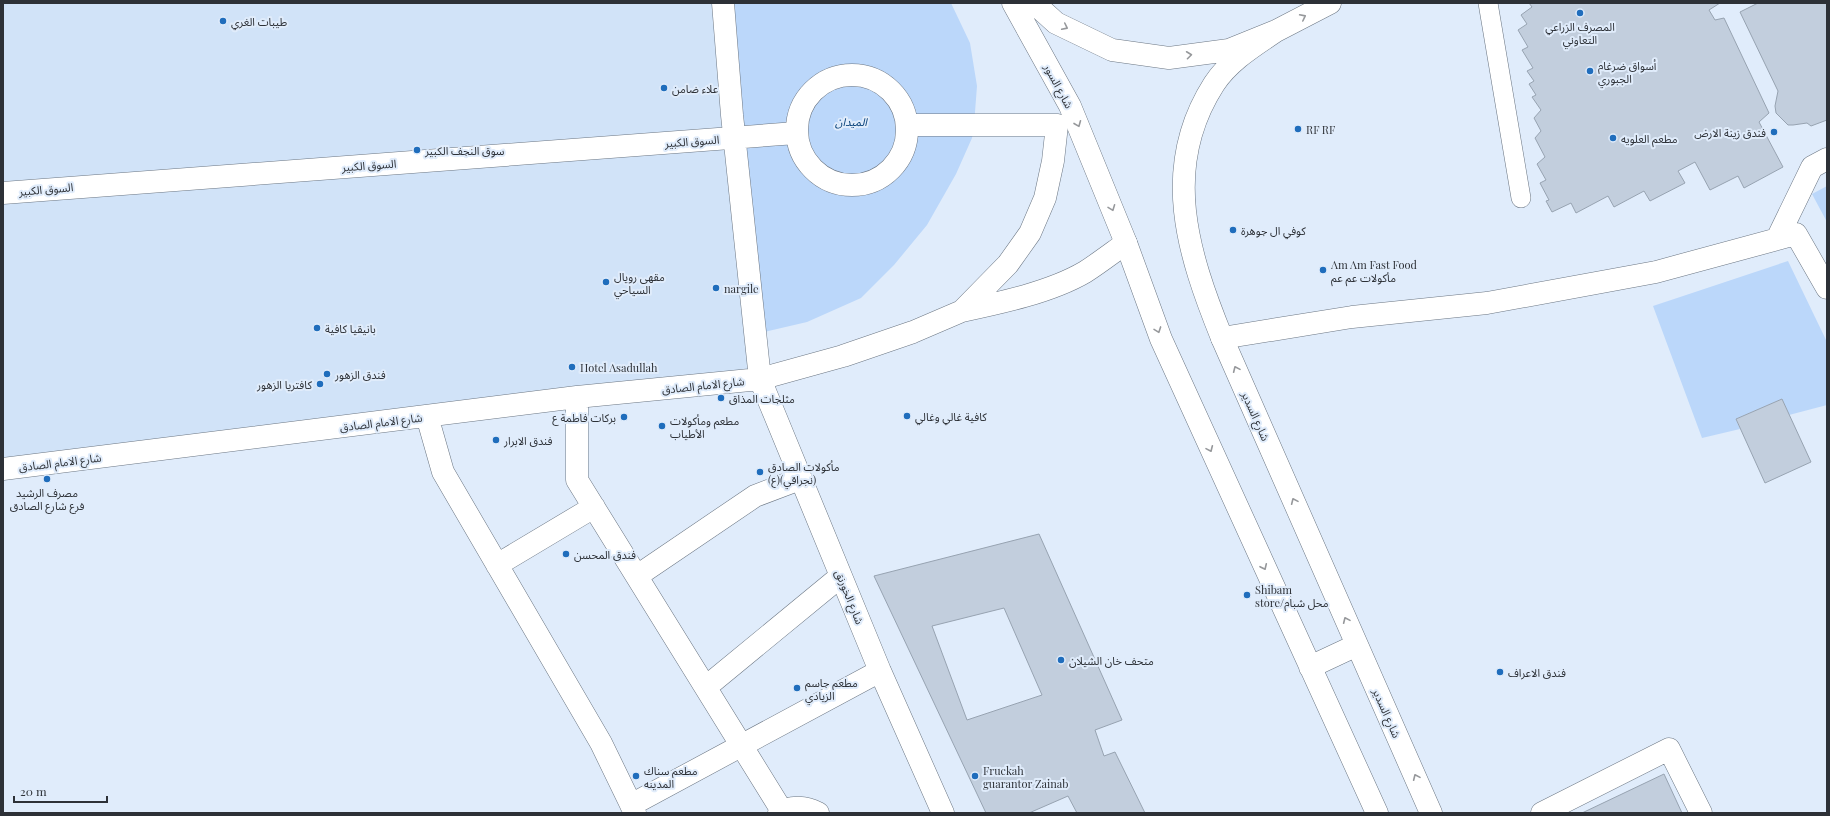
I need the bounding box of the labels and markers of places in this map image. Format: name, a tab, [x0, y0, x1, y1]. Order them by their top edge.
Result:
marker: المصرف الزراعي التعاوني	[1575, 8, 1585, 18]
place label: طيبات الغري	[231, 14, 287, 31]
marker: طيبات الغري	[218, 16, 228, 26]
place label: المصرف الزراعي التعاوني	[1545, 19, 1615, 49]
place label: أسواق ضرغام الجبوري	[1598, 58, 1657, 88]
marker: أسواق ضرغام الجبوري	[1585, 66, 1595, 76]
place label: علاء ضامن	[672, 81, 719, 96]
marker: علاء ضامن	[659, 83, 669, 93]
place label: RF RF	[1306, 122, 1335, 137]
marker: RF RF	[1293, 124, 1303, 134]
place label: فندق زينة الارض	[1694, 125, 1766, 140]
marker: فندق زينة الارض	[1769, 127, 1779, 137]
place label: مطعم العلويه	[1621, 131, 1678, 148]
marker: مطعم العلويه	[1608, 133, 1618, 143]
place label: سوق النجف الکبیر	[424, 143, 505, 158]
marker: سوق النجف الکبیر	[412, 145, 422, 155]
place label: كوفي ال جوهرة	[1241, 223, 1306, 240]
marker: كوفي ال جوهرة	[1228, 225, 1238, 235]
place label: Am Am Fast Food مأكولات عم عم	[1330, 257, 1417, 287]
marker: Am Am Fast Food مأكولات عم عم	[1318, 265, 1328, 275]
place label: مقهى رويال السياحي	[614, 269, 665, 299]
marker: مقهى رويال السياحي	[601, 277, 611, 287]
place label: nargile	[724, 281, 759, 296]
marker: nargile	[711, 283, 721, 293]
place label: بانيقيا كافية	[325, 321, 376, 336]
marker: بانيقيا كافية	[312, 323, 322, 333]
place label: Hotel Asadullah	[580, 360, 658, 375]
marker: Hotel Asadullah	[567, 362, 577, 372]
place label: فندق الزهور	[334, 367, 386, 382]
marker: فندق الزهور	[322, 369, 332, 379]
place label: كافتريا الزهور	[256, 377, 312, 392]
marker: كافتريا الزهور	[315, 379, 325, 389]
place label: مثلجات المذاق	[729, 391, 795, 406]
marker: مثلجات المذاق	[716, 393, 726, 403]
place label: كافية غالي وغالي	[915, 409, 987, 426]
place label: بركات فاطمة ع	[552, 410, 616, 426]
marker: كافية غالي وغالي	[902, 411, 912, 421]
marker: بركات فاطمة ع	[619, 412, 629, 422]
place label: مطعم ومأكولات الأطياب	[670, 413, 739, 441]
marker: مطعم ومأكولات الأطياب	[657, 421, 667, 431]
place label: فندق الابرار	[503, 433, 553, 448]
marker: فندق الابرار	[491, 435, 501, 445]
place label: مأكولات الصادق (ع)(نجراقي)	[768, 459, 840, 489]
marker: مأكولات الصادق (ع)(نجراقي)	[755, 467, 765, 477]
marker: مصرف الرشيد فرع شارع الصادق	[42, 474, 52, 484]
place label: مصرف الرشيد فرع شارع الصادق	[10, 485, 84, 514]
place label: فندق المحسن	[574, 547, 636, 562]
marker: فندق المحسن	[561, 549, 571, 559]
place label: Shibam store/محل شبام	[1255, 582, 1329, 611]
marker: Shibam store/محل شبام	[1242, 590, 1252, 600]
place label: متحف خان الشيلان	[1069, 653, 1154, 668]
marker: متحف خان الشيلان	[1056, 655, 1066, 665]
place label: فندق الاعراف	[1508, 665, 1566, 680]
marker: فندق الاعراف	[1495, 667, 1505, 677]
place label: مطعم جاسم الزيادي	[805, 675, 858, 705]
marker: مطعم جاسم الزيادي	[792, 683, 802, 693]
place label: مطعم سناك المدينه	[644, 763, 698, 791]
place label: Fruckah guarantor Zainab	[983, 763, 1068, 791]
marker: مطعم سناك المدينه	[631, 771, 641, 781]
marker: Fruckah guarantor Zainab	[970, 771, 980, 781]

